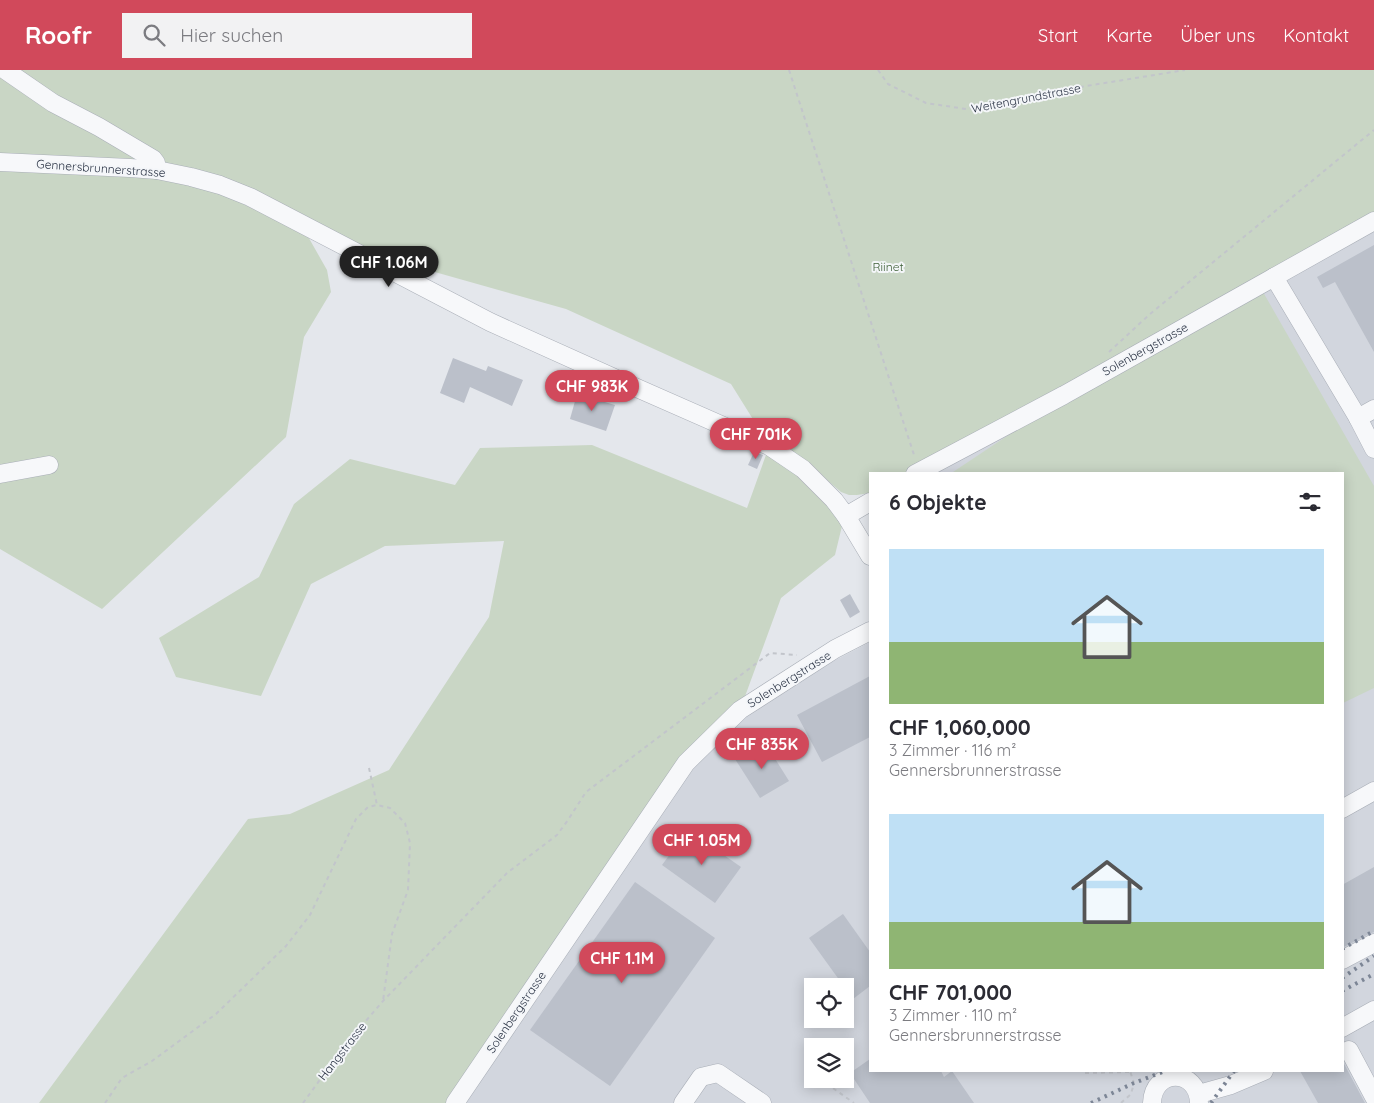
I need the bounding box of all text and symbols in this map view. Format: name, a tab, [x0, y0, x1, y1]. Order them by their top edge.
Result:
search box	[122, 13, 472, 58]
text: Roofr	[25, 20, 92, 50]
icon: search	[140, 21, 168, 49]
text: Hier suchen	[180, 23, 283, 47]
text: Start	[1038, 24, 1078, 47]
text: Karte	[1106, 24, 1152, 47]
text: Über uns	[1180, 24, 1255, 47]
text: Kontakt	[1283, 24, 1349, 47]
street label: Weitengrundstrasse	[970, 80, 1082, 116]
street label: Gennersbrunnerstrasse	[36, 156, 166, 180]
pin: CHF 1.06M	[332, 246, 446, 288]
text: CHF 1.06M	[351, 252, 428, 272]
park label: Riinet	[873, 259, 903, 274]
street label: Solenbergstrasse	[1100, 319, 1191, 379]
pin: CHF 983K	[540, 370, 644, 412]
text: CHF 983K	[556, 376, 628, 396]
pin: CHF 701K	[704, 418, 808, 460]
text: CHF 701K	[721, 424, 791, 444]
icon: filters	[1296, 488, 1324, 516]
text: 6 Objekte	[889, 489, 987, 515]
icon: home	[1062, 582, 1152, 672]
street label: Solenbergstrasse	[744, 647, 834, 711]
text: CHF 1,060,000	[889, 714, 1031, 740]
pin: CHF 835K	[710, 728, 814, 770]
text: CHF 835K	[726, 734, 798, 754]
text: 3 Zimmer · 116 m²	[889, 740, 1016, 760]
text: Gennersbrunnerstrasse	[889, 760, 1062, 780]
pin: CHF 1.05M	[645, 824, 759, 866]
text: CHF 1.05M	[663, 830, 741, 850]
icon: home	[1062, 847, 1152, 937]
pin: CHF 1.1M	[570, 942, 674, 984]
text: CHF 1.1M	[590, 948, 654, 968]
street label: Solenbergstrasse	[483, 968, 549, 1056]
map controls	[804, 978, 854, 1088]
button: locate	[804, 978, 854, 1028]
text: CHF 701,000	[889, 979, 1012, 1005]
text: 3 Zimmer · 110 m²	[889, 1005, 1017, 1025]
street label: Hangstrasse	[315, 1019, 369, 1083]
text: Gennersbrunnerstrasse	[889, 1025, 1062, 1045]
button: layers	[804, 1038, 854, 1088]

